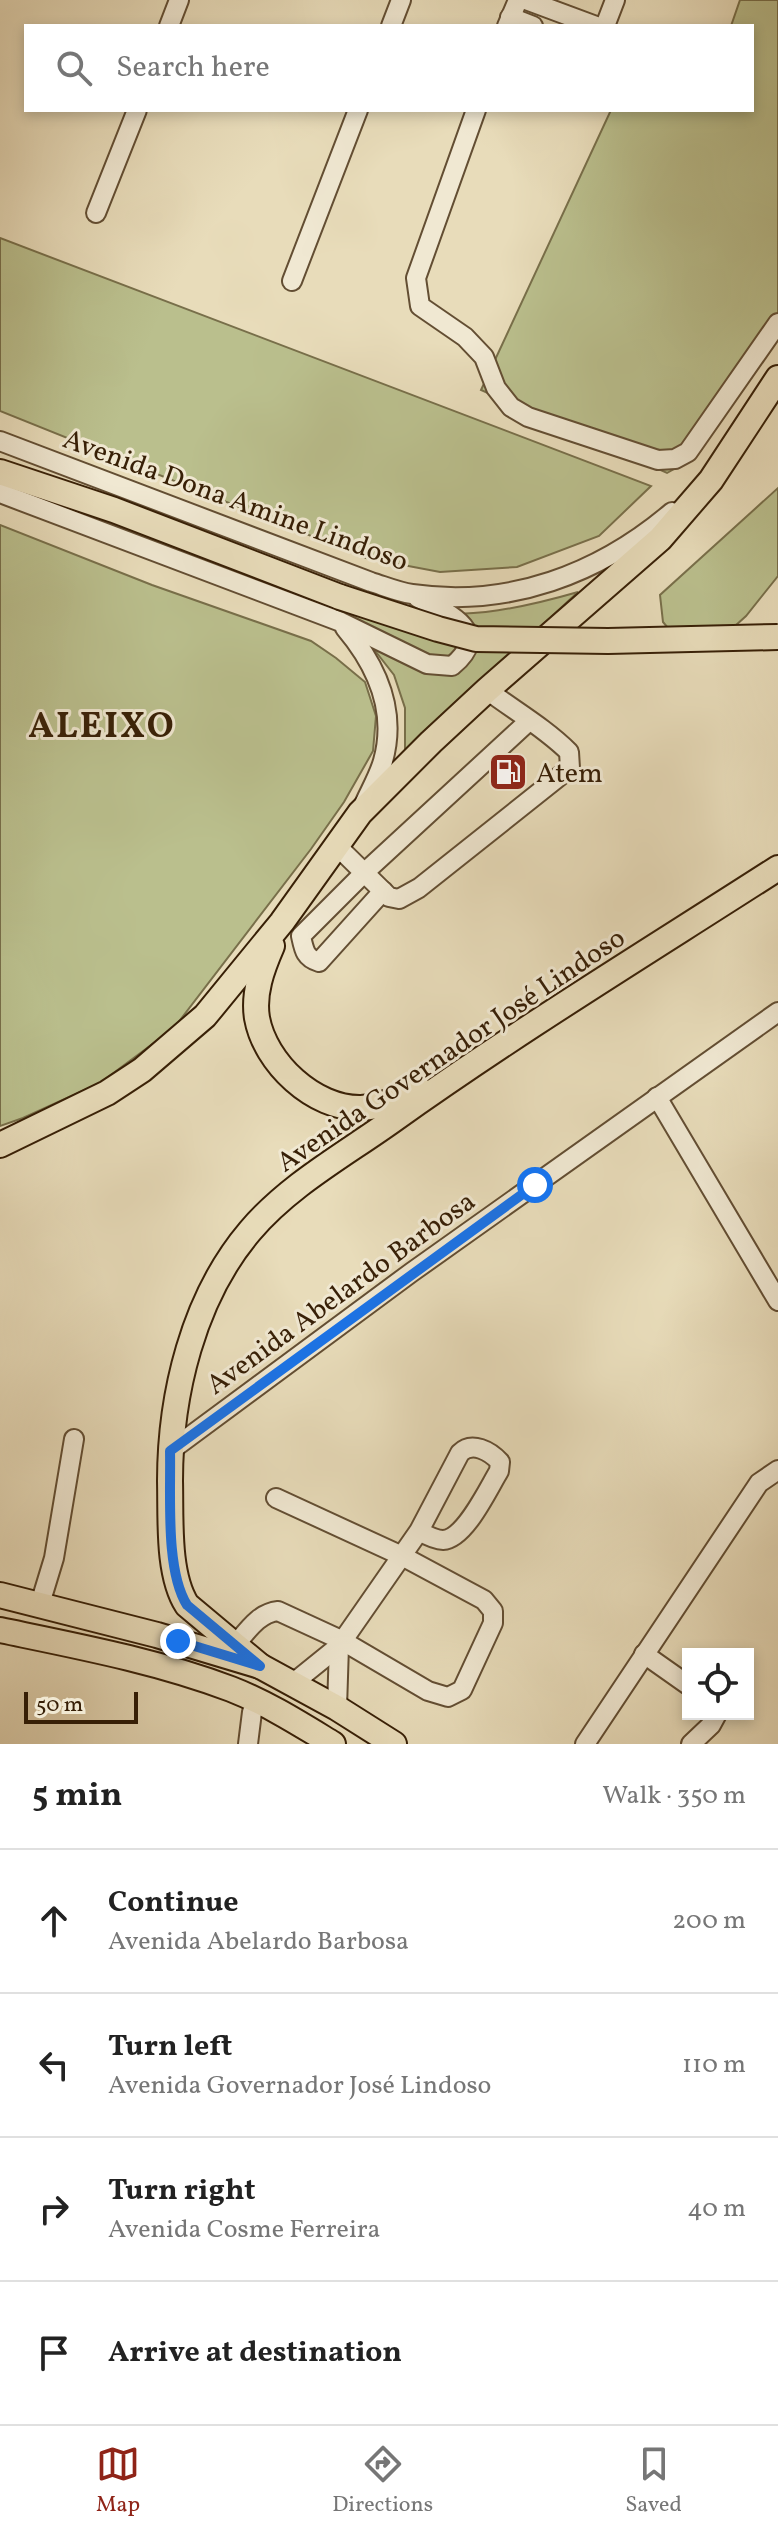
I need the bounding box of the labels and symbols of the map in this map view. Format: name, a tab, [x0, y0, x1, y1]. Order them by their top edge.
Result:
street label: Avenida Dona Amine Lindoso	[57, 421, 413, 582]
district label: ALEIXO	[28, 703, 176, 753]
fuel station icon: Atem	[487, 751, 529, 793]
place label: Atem	[536, 755, 603, 794]
street label: Avenida Governador José Lindoso	[269, 919, 633, 1183]
route start	[517, 1167, 553, 1203]
street label: Avenida Abelardo Barbosa	[199, 1183, 484, 1405]
route end	[160, 1623, 196, 1659]
scale bar	[24, 1688, 138, 1724]

